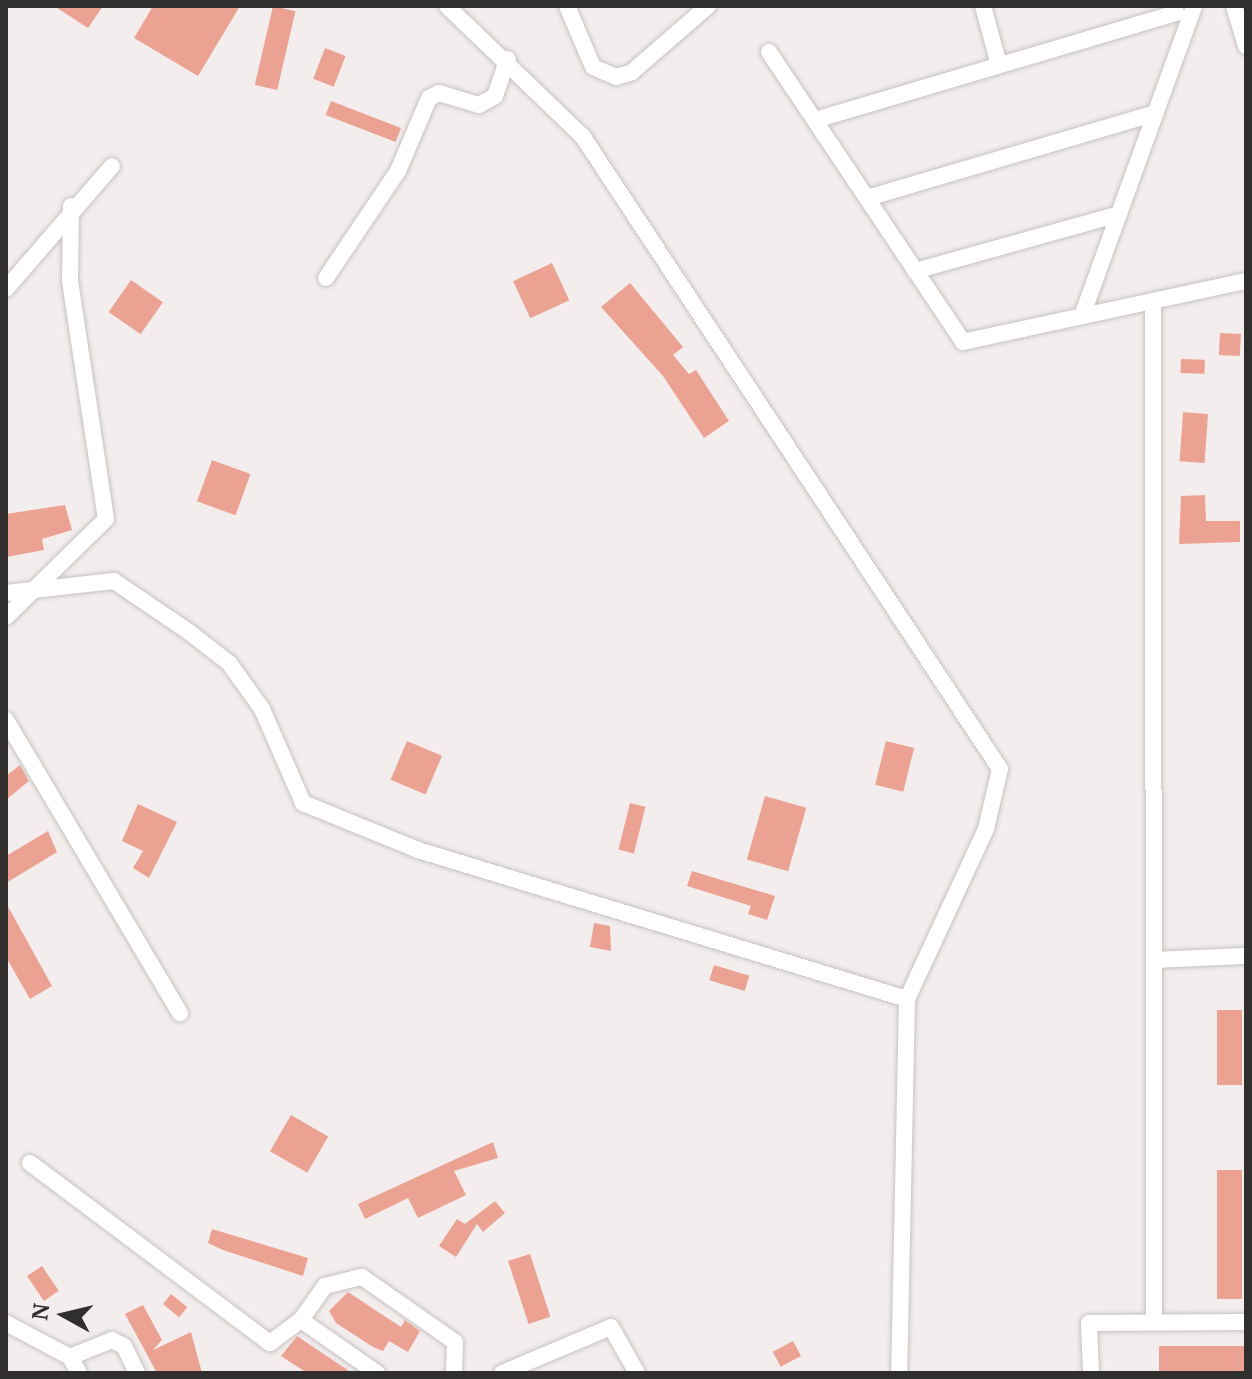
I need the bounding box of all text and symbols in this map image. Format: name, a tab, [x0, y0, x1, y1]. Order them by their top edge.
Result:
north arrow	[24, 1275, 104, 1355]
text: N	[24, 1301, 55, 1322]

